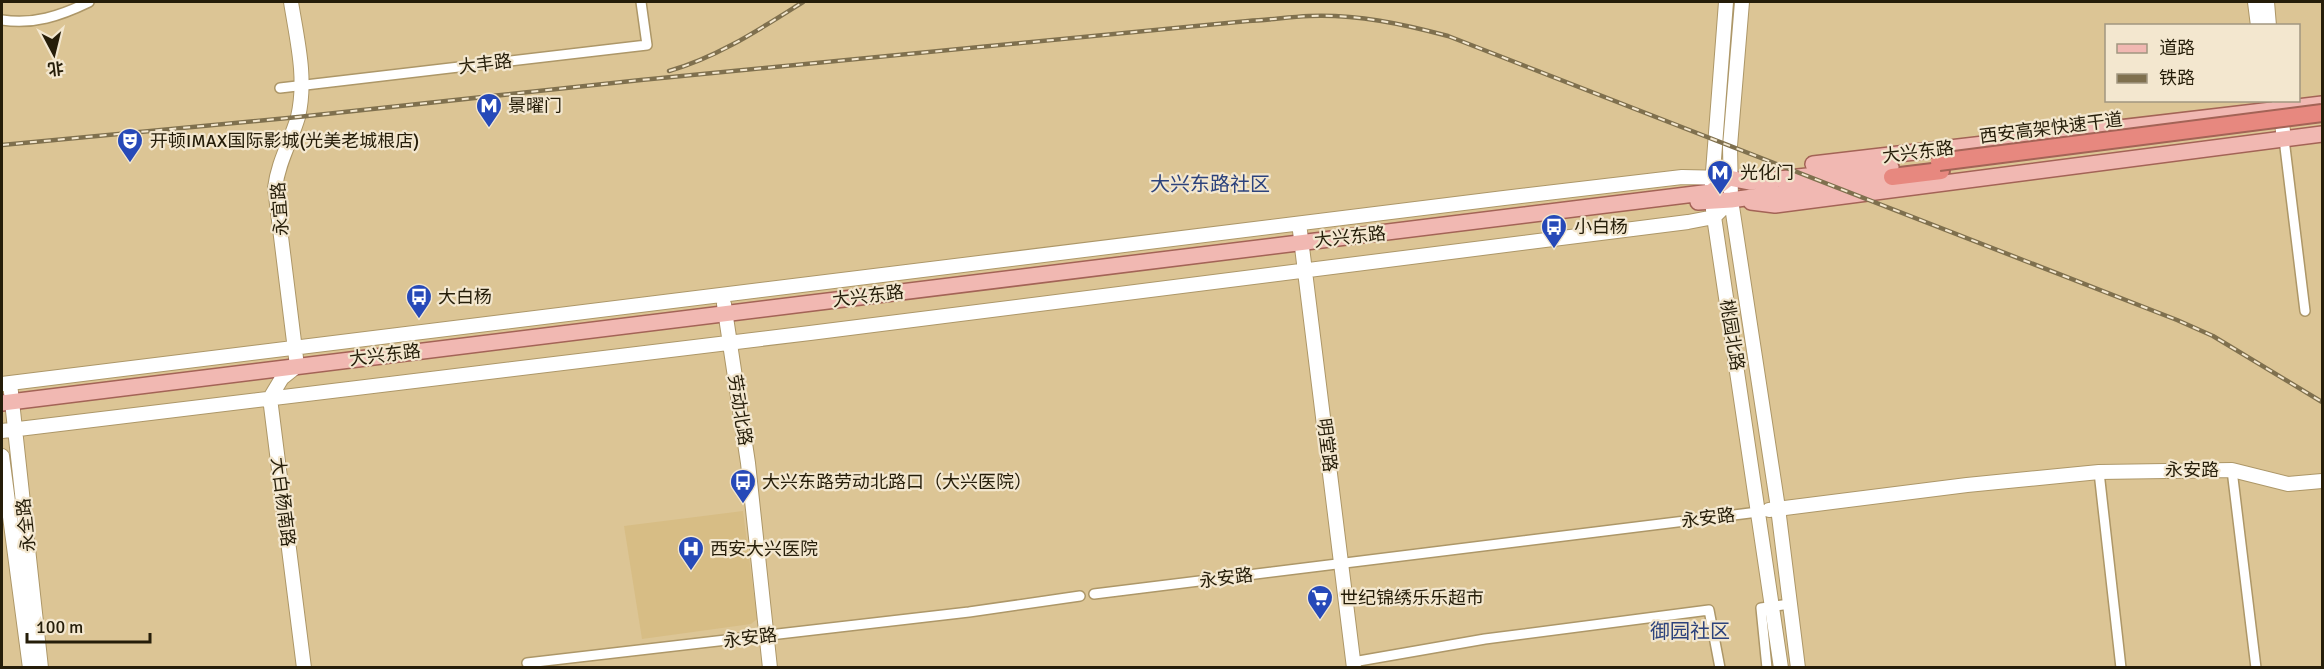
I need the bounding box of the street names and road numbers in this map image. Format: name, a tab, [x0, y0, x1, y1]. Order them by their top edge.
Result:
street label: 大丰路	[457, 50, 513, 78]
street label: 西安高架快速干道	[1978, 108, 2124, 148]
street label: 大兴东路	[1881, 137, 1955, 167]
street label: 永宜路	[267, 181, 293, 237]
street label: 大兴东路	[1313, 222, 1387, 252]
street label: 大兴东路	[831, 281, 905, 311]
street label: 桃园北路	[1716, 298, 1748, 372]
street label: 大兴东路	[348, 340, 422, 370]
street label: 劳动北路	[724, 373, 756, 447]
street label: 明堂路	[1313, 417, 1341, 473]
street label: 大白杨南路	[267, 456, 299, 548]
street label: 永安路	[2165, 459, 2219, 481]
street label: 永全路	[12, 497, 40, 553]
street label: 永安路	[1680, 504, 1736, 532]
street label: 永安路	[1198, 564, 1254, 592]
street label: 永安路	[722, 624, 778, 652]

